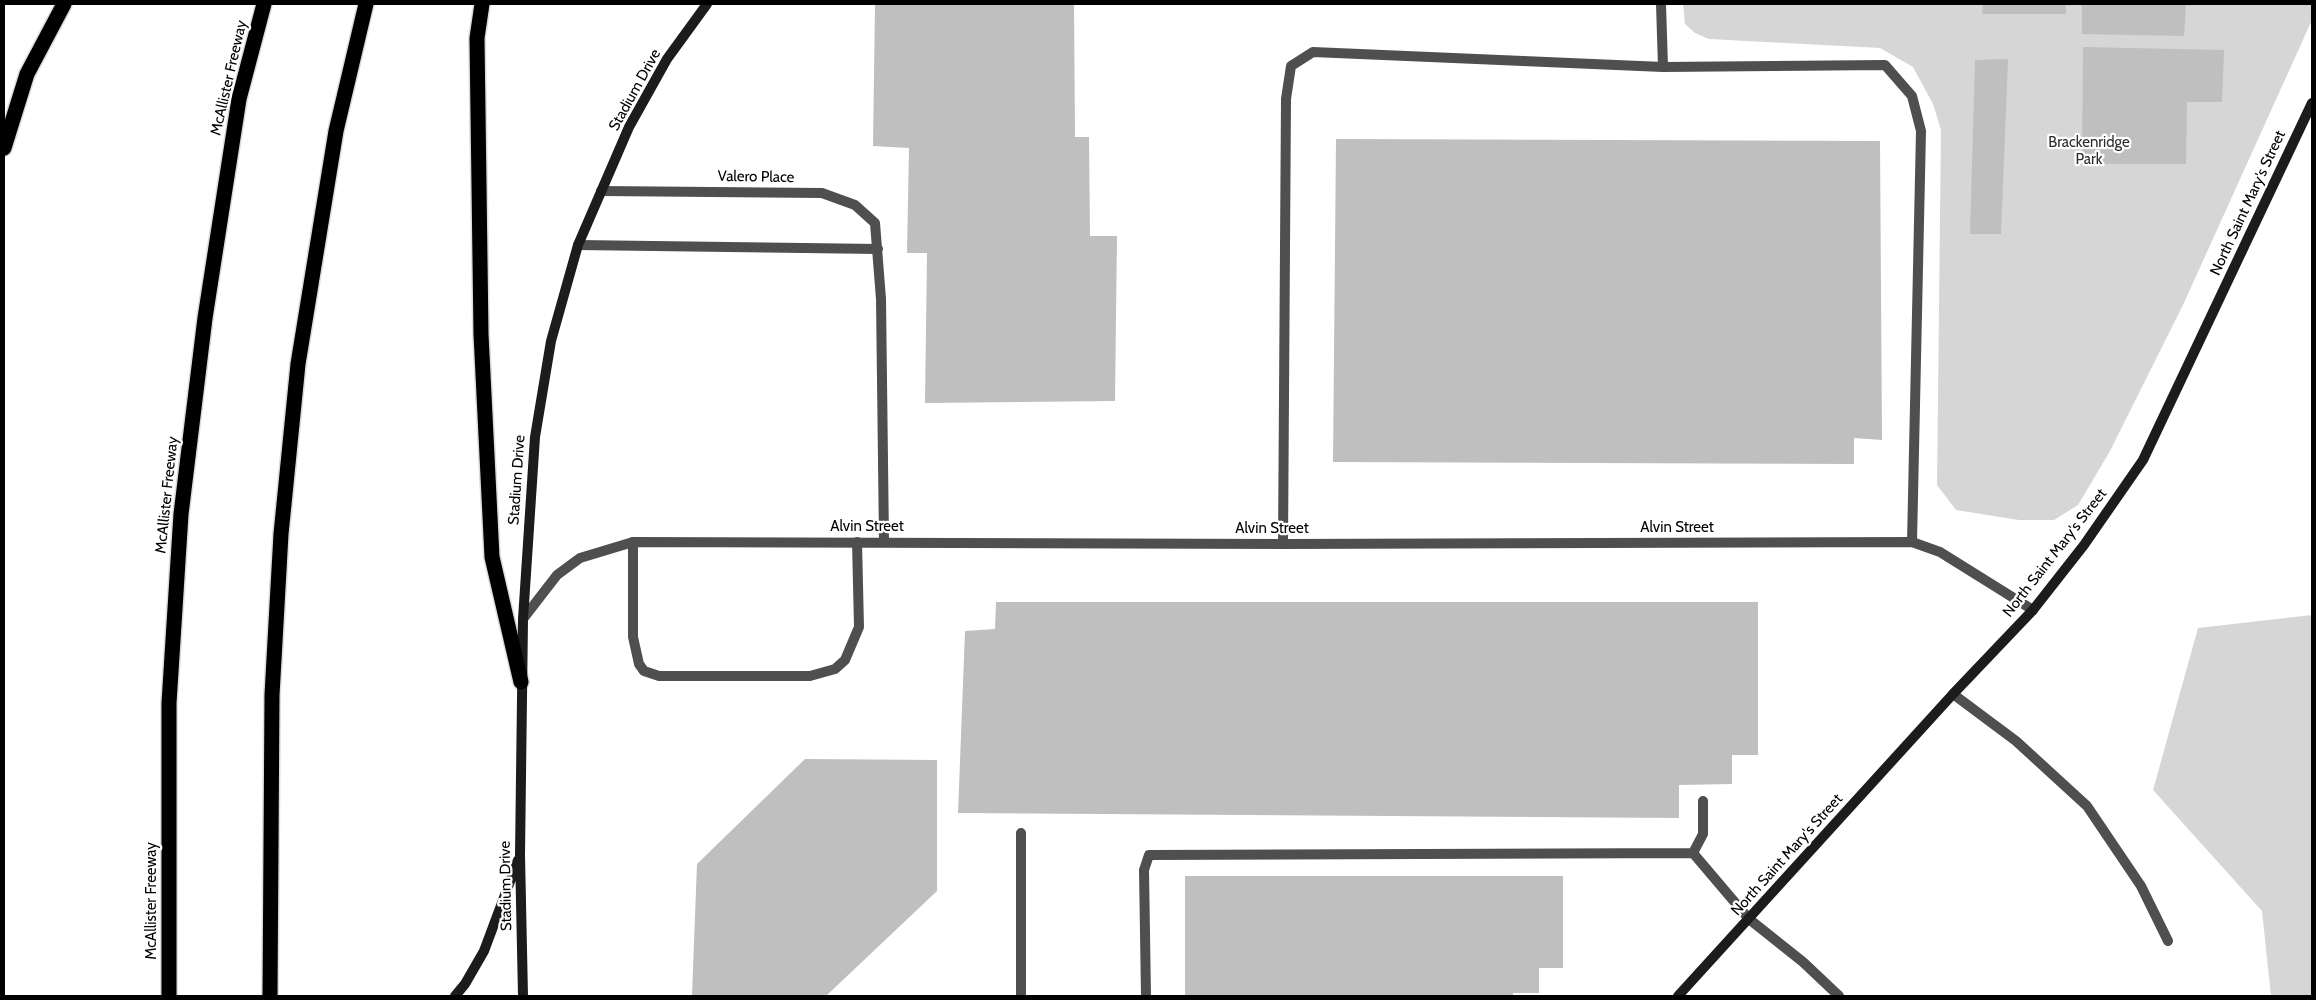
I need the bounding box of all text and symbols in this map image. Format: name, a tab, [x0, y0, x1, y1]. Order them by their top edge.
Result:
street label: McAllister Freeway	[207, 19, 251, 137]
street label: Stadium Drive	[605, 46, 665, 134]
street label: North Saint Mary's Street	[2206, 128, 2290, 278]
park label: Brackenridge Park	[2048, 134, 2130, 169]
street label: Valero Place	[718, 167, 794, 187]
street label: Stadium Drive	[505, 434, 529, 526]
street label: McAllister Freeway	[152, 436, 182, 554]
street label: North Saint Mary's Street	[1999, 485, 2111, 621]
street label: Alvin Street	[830, 518, 904, 536]
street label: Alvin Street	[1640, 519, 1714, 537]
street label: Alvin Street	[1235, 520, 1309, 538]
street label: North Saint Mary's Street	[1727, 790, 1847, 920]
street label: Stadium Drive	[496, 841, 516, 931]
street label: McAllister Freeway	[143, 842, 161, 960]

